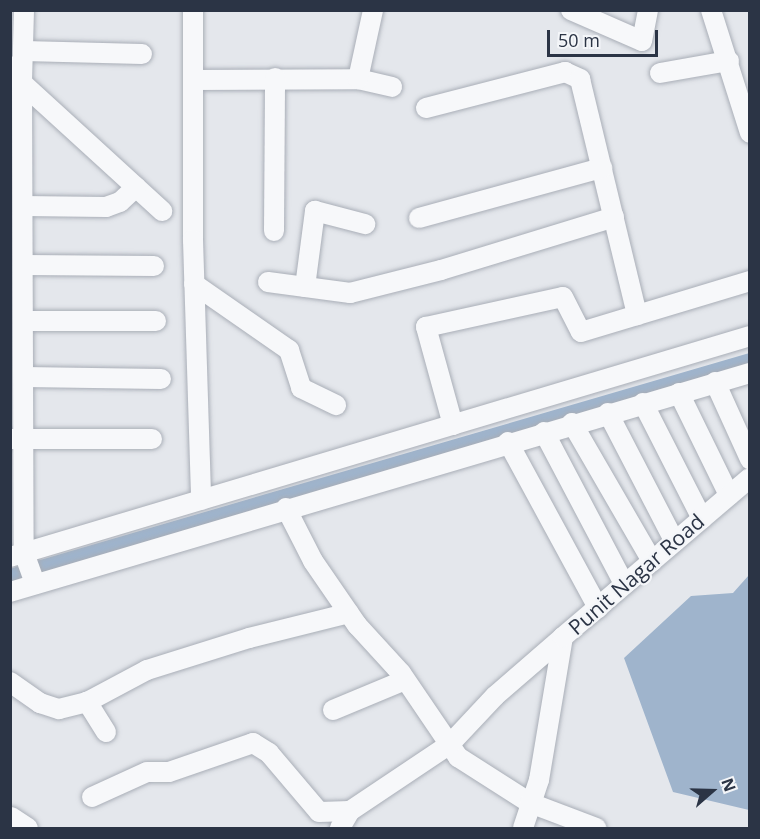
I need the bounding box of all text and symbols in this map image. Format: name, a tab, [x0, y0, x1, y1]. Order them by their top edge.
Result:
scale bar	[550, 18, 661, 56]
text: 50 m	[558, 28, 600, 52]
street label: Punit Nagar Road	[563, 508, 709, 640]
north arrow	[682, 761, 742, 821]
text: N	[716, 775, 741, 795]

